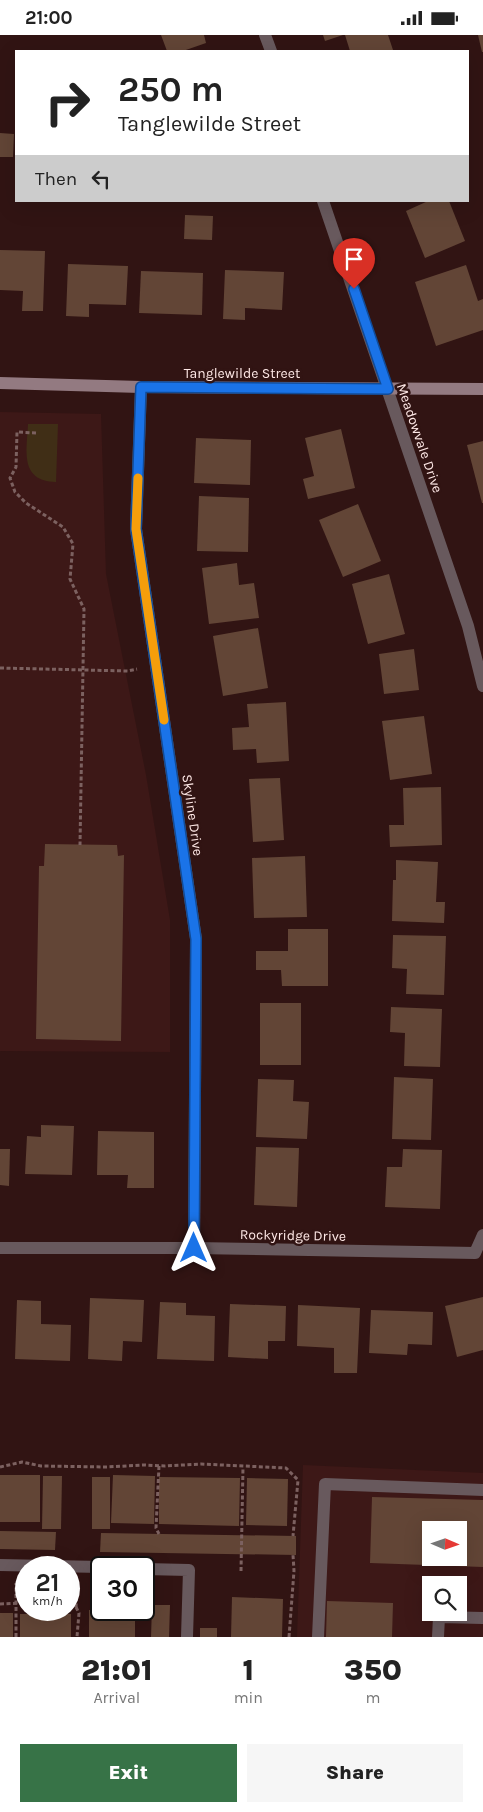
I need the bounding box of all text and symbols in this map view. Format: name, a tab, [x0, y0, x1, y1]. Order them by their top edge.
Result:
text: 21:00	[25, 7, 72, 29]
text: 250 m	[118, 69, 224, 110]
icon: right	[35, 70, 100, 135]
text: Tanglewilde Street	[118, 111, 301, 137]
icon: left	[87, 165, 115, 193]
text: Then	[35, 168, 77, 190]
pin	[333, 238, 375, 289]
icon: arrive	[340, 245, 368, 273]
street label: Tanglewilde Street	[184, 365, 300, 382]
street label: Meadowvale Drive	[393, 381, 446, 495]
street label: Skyline Drive	[178, 773, 207, 857]
position arrow	[167, 1221, 219, 1273]
street label: Rockyridge Drive	[240, 1226, 346, 1245]
north arrow	[422, 1521, 468, 1566]
map controls	[422, 1521, 467, 1621]
speed limit sign: 30	[90, 1556, 155, 1621]
text: 21	[35, 1568, 60, 1597]
button: search	[422, 1576, 467, 1621]
text: km/h	[32, 1594, 63, 1608]
text: 21:01	[81, 1652, 153, 1688]
text: 1	[243, 1652, 254, 1688]
text: 350	[344, 1652, 402, 1688]
text: Arrival	[93, 1688, 140, 1707]
text: min	[234, 1688, 263, 1707]
text: m	[366, 1688, 381, 1707]
button: Exit	[20, 1744, 237, 1802]
button: Share	[247, 1744, 463, 1802]

